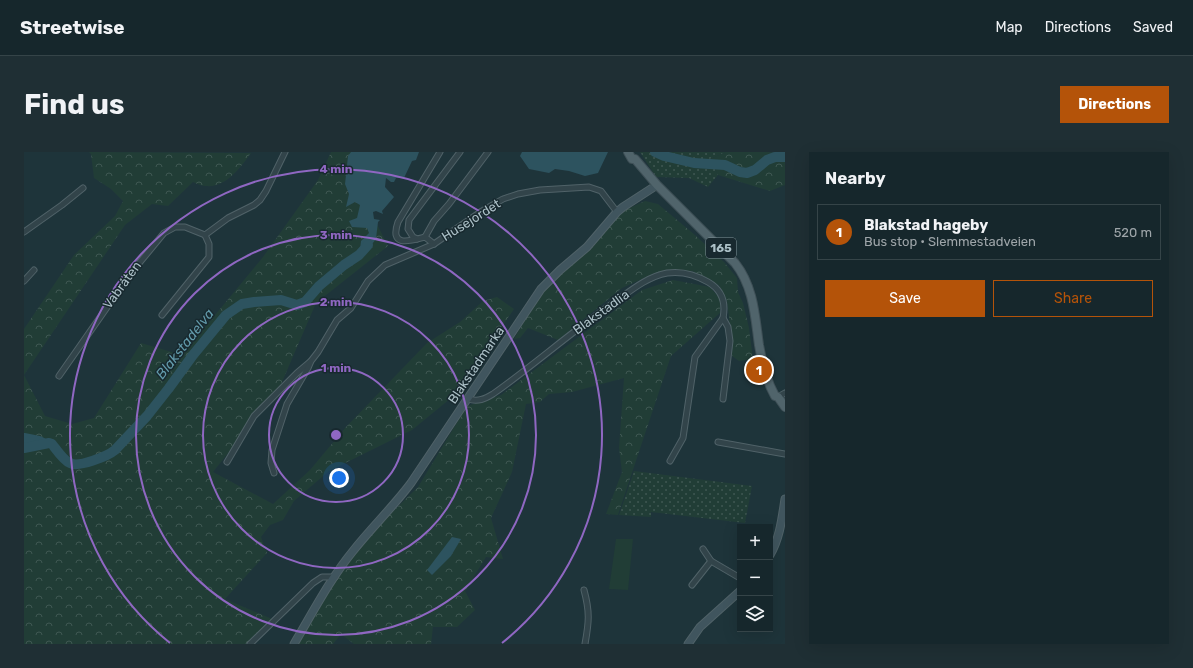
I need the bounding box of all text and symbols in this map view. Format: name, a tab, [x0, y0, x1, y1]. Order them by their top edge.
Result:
text: Streetwise	[20, 16, 125, 39]
text: Map	[996, 19, 1023, 36]
text: Directions	[1045, 19, 1111, 36]
text: Saved	[1133, 19, 1173, 36]
button: Directions	[1060, 86, 1169, 123]
text: Find us	[24, 88, 124, 121]
text: 4 min	[320, 162, 353, 176]
text: Nearby	[825, 168, 886, 188]
street label: Husejordet	[439, 196, 503, 244]
text: Blakstad hageby	[864, 216, 988, 234]
text: 1	[836, 225, 842, 240]
text: 520 m	[1114, 225, 1152, 240]
text: 3 min	[320, 228, 353, 242]
text: Bus stop · Slemmestadveien	[864, 234, 1036, 249]
road number: 165	[706, 238, 736, 258]
street label: Vabråten	[100, 258, 144, 312]
button: Save	[825, 280, 985, 317]
button: Share	[993, 280, 1153, 317]
street label: Blakstadlia	[570, 287, 632, 337]
text: 2 min	[320, 295, 353, 309]
water label: Blakstadelva	[152, 306, 218, 382]
street label: Blakstadmarka	[445, 324, 507, 406]
pin: 1	[746, 355, 772, 385]
text: 1 min	[321, 361, 352, 375]
centre of rings	[329, 428, 343, 442]
your location	[329, 468, 349, 488]
map controls	[737, 524, 773, 632]
button: +	[737, 524, 773, 560]
button: −	[737, 560, 773, 596]
button: layers	[737, 596, 773, 632]

